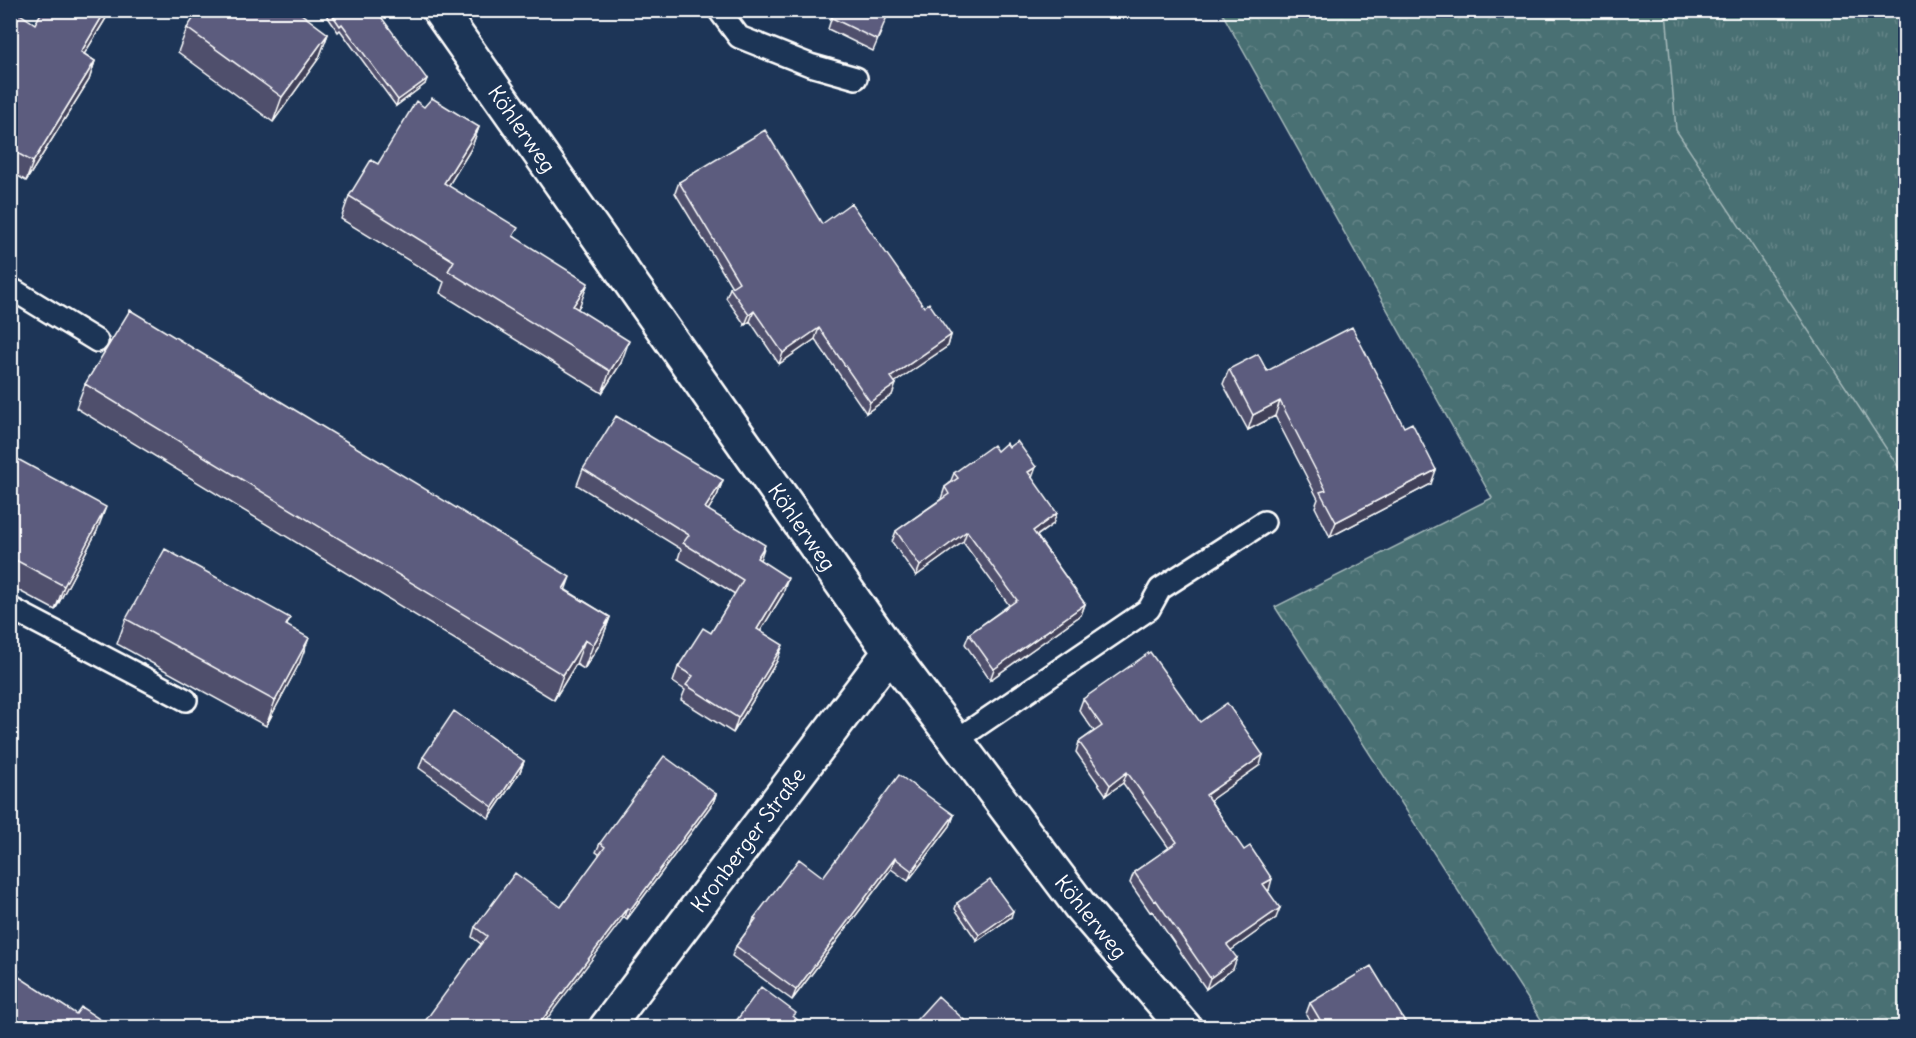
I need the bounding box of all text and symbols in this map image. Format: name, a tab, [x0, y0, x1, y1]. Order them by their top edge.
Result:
street label: Köhlerweg	[482, 80, 562, 178]
street label: Köhlerweg	[762, 478, 842, 576]
street label: Kronberger Straße	[685, 762, 811, 918]
street label: Köhlerweg	[1049, 869, 1133, 965]

